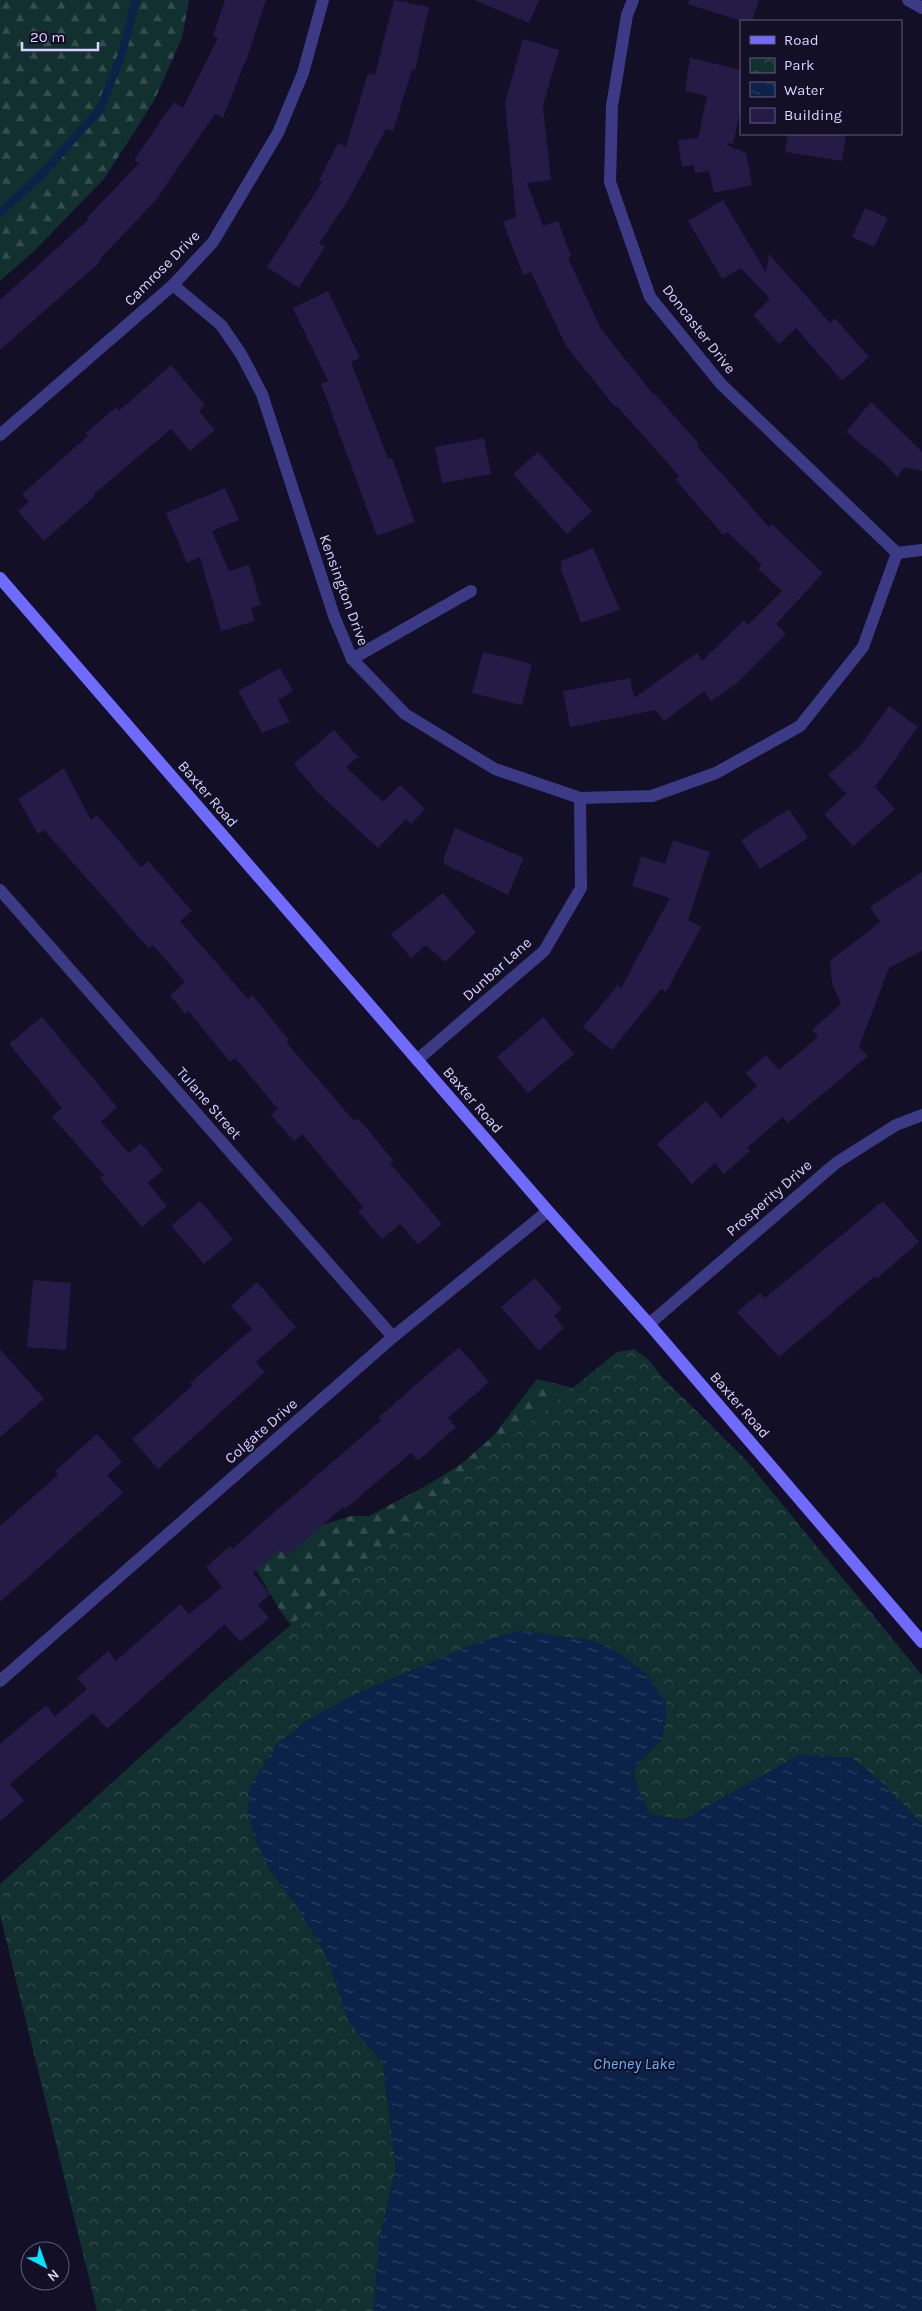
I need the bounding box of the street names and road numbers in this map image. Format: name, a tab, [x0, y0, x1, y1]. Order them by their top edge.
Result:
street label: Camrose Drive	[121, 227, 203, 309]
street label: Doncaster Drive	[659, 281, 739, 377]
street label: Kensington Drive	[315, 532, 373, 648]
street label: Baxter Road	[174, 757, 242, 831]
street label: Dunbar Lane	[459, 933, 535, 1005]
street label: Tulane Street	[173, 1063, 245, 1143]
street label: Baxter Road	[439, 1063, 507, 1137]
street label: Prosperity Drive	[723, 1156, 815, 1240]
street label: Baxter Road	[706, 1368, 774, 1442]
street label: Colgate Drive	[221, 1395, 301, 1467]

